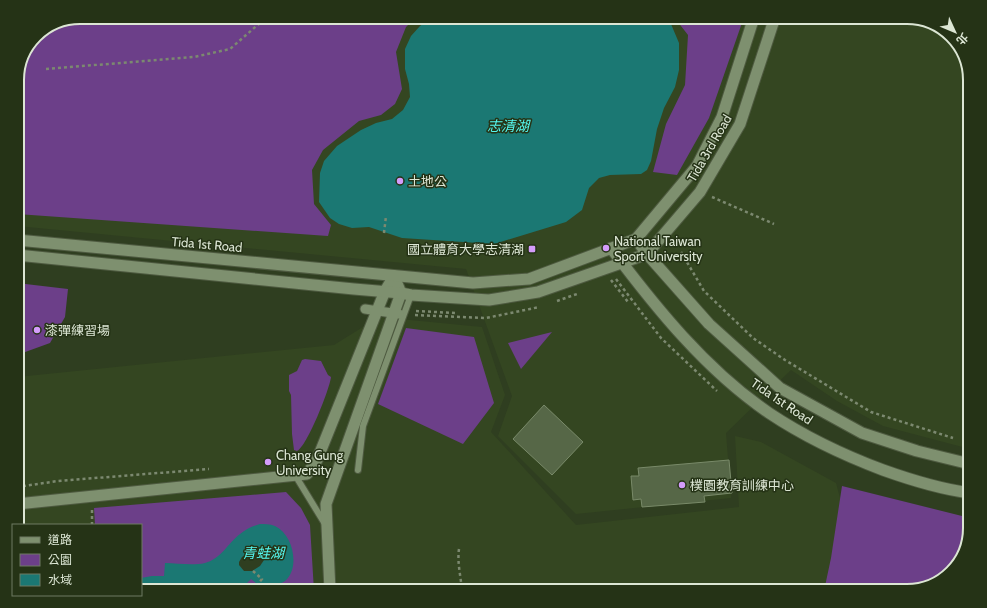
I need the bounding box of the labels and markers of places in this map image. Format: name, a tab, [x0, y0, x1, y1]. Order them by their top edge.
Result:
place label: 土地公	[408, 173, 447, 189]
marker: 土地公	[395, 176, 405, 186]
place label: National Taiwan Sport University	[614, 233, 703, 264]
place label: 國立體育大學志清湖	[407, 241, 524, 257]
marker: National Taiwan Sport University	[601, 243, 611, 253]
marker: 國立體育大學志清湖	[527, 244, 537, 254]
place label: 漆彈練習場	[45, 322, 110, 338]
marker: 漆彈練習場	[32, 325, 42, 335]
place label: Chang Gung University	[276, 447, 344, 478]
marker: Chang Gung University	[263, 457, 273, 467]
place label: 樸園教育訓練中心	[690, 477, 794, 493]
marker: 樸園教育訓練中心	[677, 480, 687, 490]

